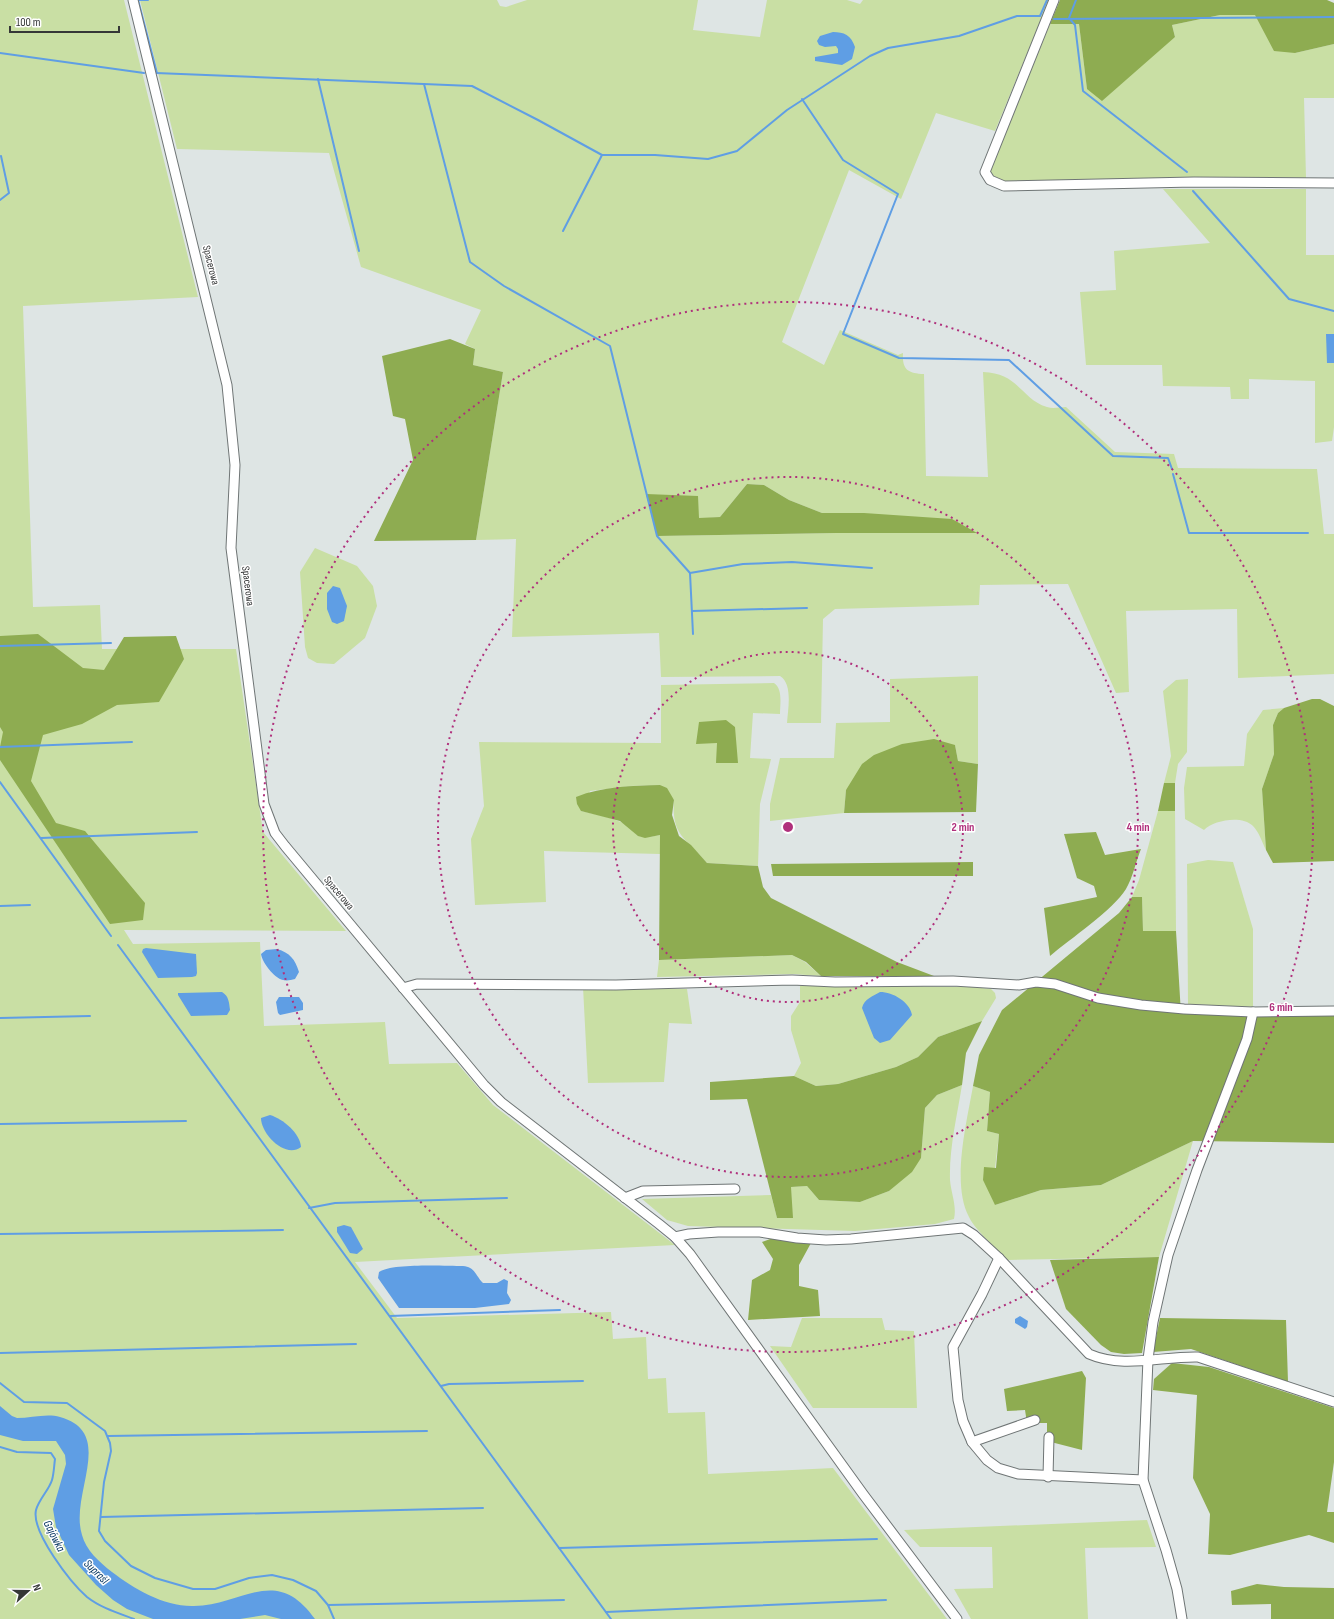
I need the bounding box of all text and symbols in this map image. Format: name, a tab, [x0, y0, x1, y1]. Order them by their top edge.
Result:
scale bar	[10, 8, 119, 34]
text: 100 m	[16, 15, 41, 30]
street label: Spacerowa	[200, 244, 222, 286]
street label: Spacerowa	[239, 565, 257, 607]
centre of rings	[781, 820, 795, 834]
text: 2 min	[952, 820, 974, 835]
text: 4 min	[1126, 820, 1150, 835]
street label: Spacerowa	[321, 873, 357, 913]
text: 6 min	[1269, 1000, 1293, 1015]
water label: Gajówka	[40, 1518, 68, 1554]
water label: Supraśl	[80, 1556, 112, 1588]
north arrow	[8, 1571, 48, 1611]
text: N	[30, 1583, 44, 1593]

